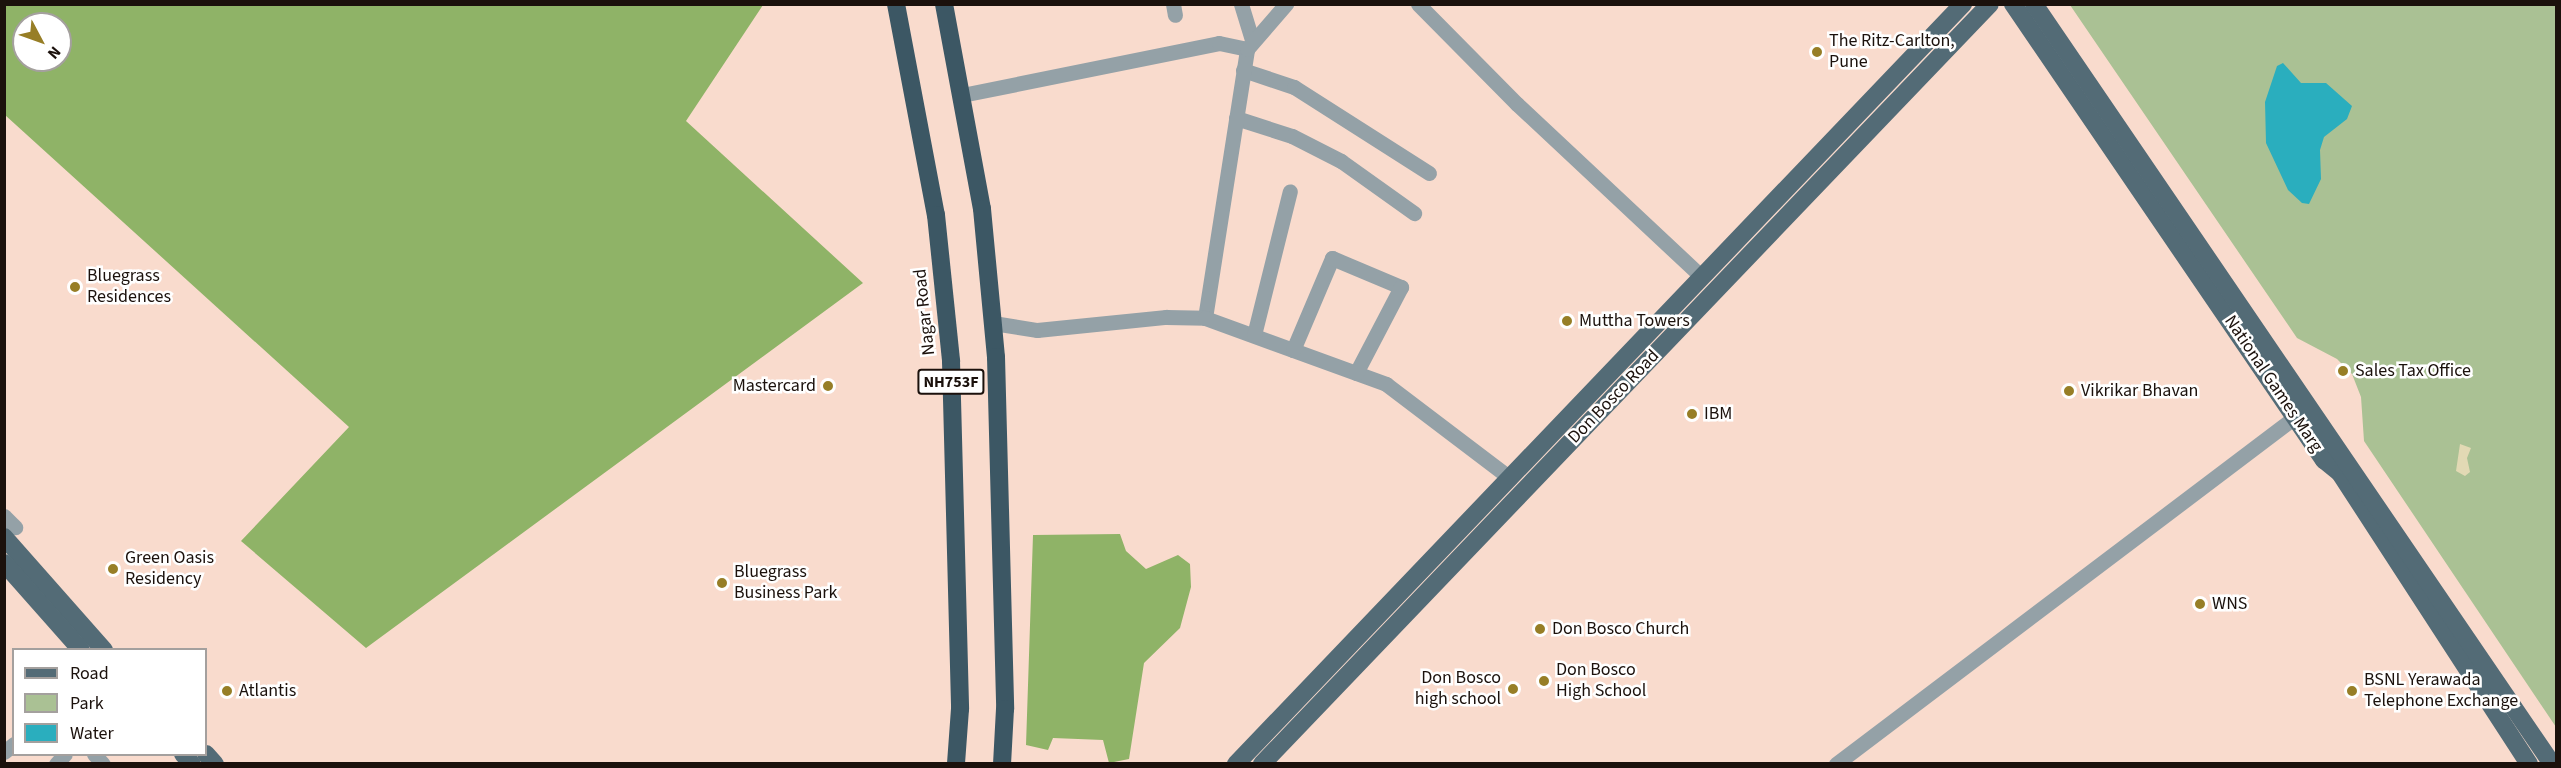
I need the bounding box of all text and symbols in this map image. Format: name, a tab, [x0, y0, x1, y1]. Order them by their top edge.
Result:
north arrow	[12, 12, 72, 72]
place label: The Ritz-Carlton, Pune	[1829, 31, 1955, 74]
text: N	[42, 41, 66, 64]
marker: The Ritz-Carlton, Pune	[1810, 45, 1824, 59]
place label: Bluegrass Residences	[87, 266, 171, 308]
street label: Nagar Road	[910, 268, 940, 356]
marker: Bluegrass Residences	[68, 280, 82, 294]
place label: Muttha Towers	[1579, 310, 1690, 332]
street label: National Games Marg	[2219, 312, 2327, 456]
marker: Muttha Towers	[1560, 314, 1574, 328]
street label: Don Bosco Road	[1564, 346, 1664, 448]
place label: Sales Tax Office	[2355, 360, 2471, 382]
marker: Sales Tax Office	[2336, 364, 2350, 378]
road number: NH753F	[916, 369, 986, 395]
place label: Mastercard	[733, 375, 816, 397]
marker: Mastercard	[821, 379, 835, 393]
place label: Vikrikar Bhavan	[2081, 380, 2198, 402]
marker: Vikrikar Bhavan	[2062, 384, 2076, 398]
place label: IBM	[1704, 403, 1732, 425]
marker: IBM	[1685, 407, 1699, 421]
place label: Green Oasis Residency	[125, 548, 214, 590]
marker: Green Oasis Residency	[106, 562, 120, 576]
place label: Bluegrass Business Park	[734, 562, 837, 604]
marker: Bluegrass Business Park	[715, 576, 729, 590]
place label: WNS	[2212, 593, 2247, 615]
marker: WNS	[2193, 597, 2207, 611]
place label: Don Bosco Church	[1552, 618, 1689, 640]
marker: Don Bosco Church	[1533, 622, 1547, 636]
legend	[12, 648, 207, 756]
place label: Don Bosco High School	[1556, 660, 1646, 702]
text: Road	[70, 661, 109, 686]
place label: Don Bosco high school	[1415, 668, 1501, 710]
place label: BSNL Yerawada Telephone Exchange	[2364, 670, 2518, 712]
marker: Don Bosco High School	[1537, 674, 1551, 688]
place label: Atlantis	[239, 680, 296, 702]
marker: Don Bosco high school	[1506, 682, 1520, 696]
marker: Atlantis	[220, 684, 234, 698]
marker: BSNL Yerawada Telephone Exchange	[2345, 684, 2359, 698]
text: Park	[70, 691, 104, 716]
text: Water	[70, 721, 114, 746]

